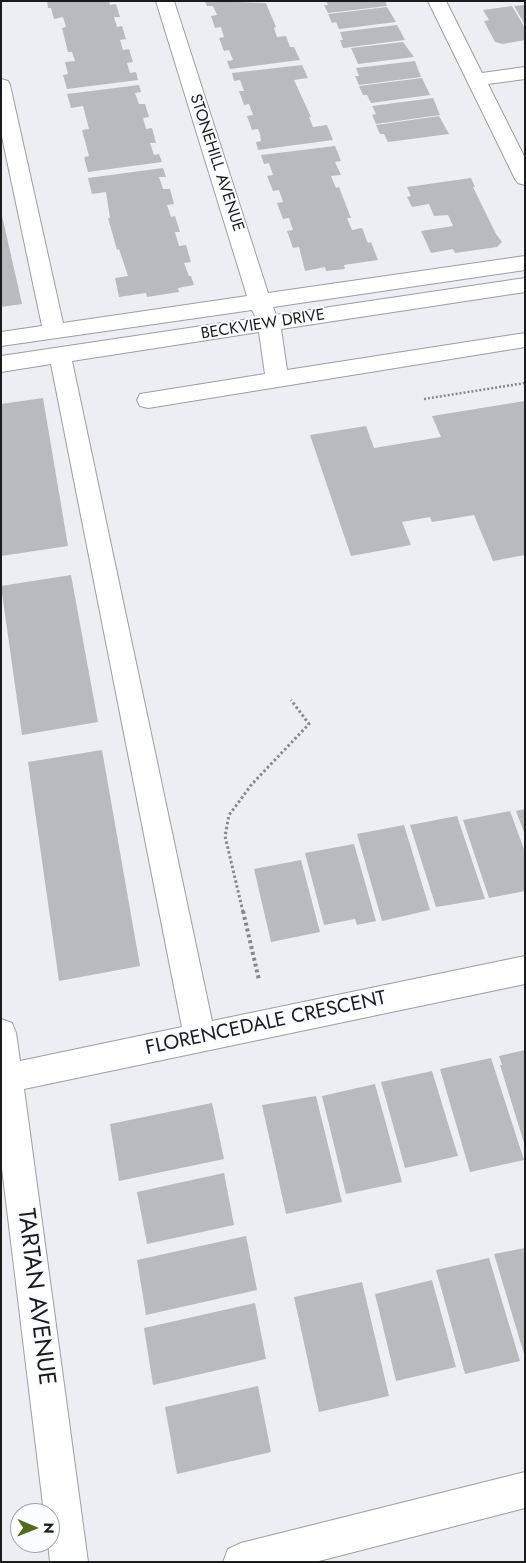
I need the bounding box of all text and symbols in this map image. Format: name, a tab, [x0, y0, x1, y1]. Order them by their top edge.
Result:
street label: STONEHILL AVENUE	[185, 92, 247, 234]
street label: BECKVIEW DRIVE	[200, 306, 326, 344]
street label: FLORENCEDALE CRESCENT	[144, 987, 388, 1061]
street label: TARTAN AVENUE	[10, 1207, 60, 1387]
north arrow	[10, 1503, 60, 1553]
text: N	[39, 1523, 59, 1534]

